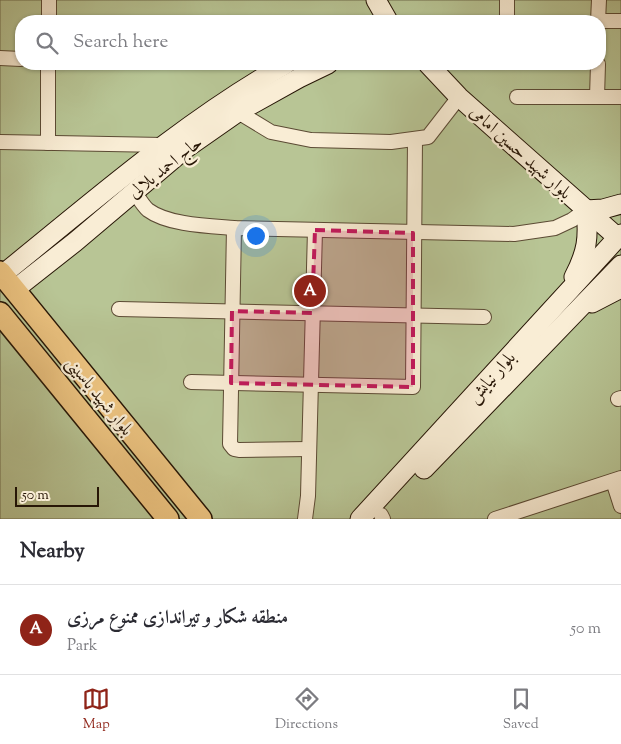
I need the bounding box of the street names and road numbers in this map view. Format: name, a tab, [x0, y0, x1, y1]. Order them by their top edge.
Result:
street label: بلوار شهید حسین امامی	[463, 100, 577, 207]
street label: حاج احمد یلالی	[123, 131, 210, 207]
street label: بلوار نیایش	[462, 347, 523, 410]
street label: بلوار شهید یاسینی	[58, 352, 138, 442]

